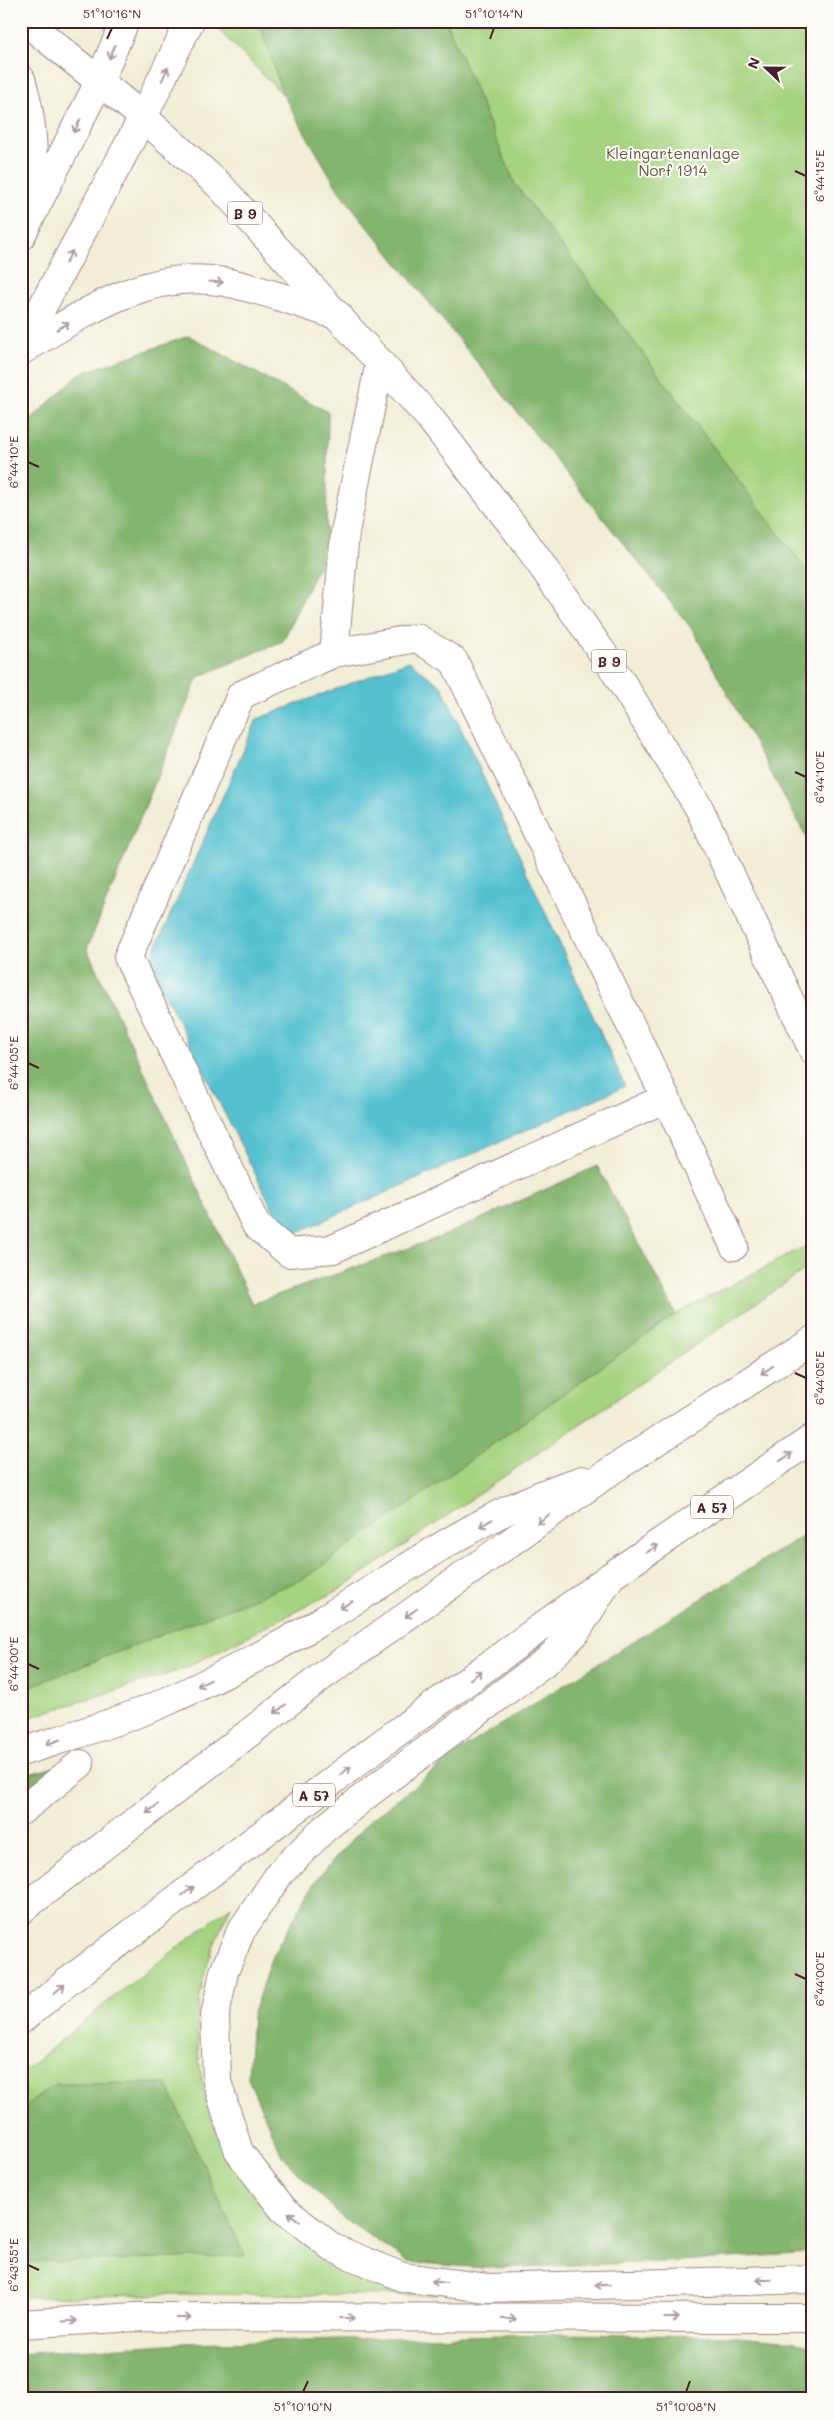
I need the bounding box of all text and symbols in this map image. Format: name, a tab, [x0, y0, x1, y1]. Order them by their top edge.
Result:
text: 51°10'16"N	[83, 5, 141, 21]
text: 51°10'14"N	[465, 5, 523, 21]
north arrow	[742, 42, 792, 92]
one-way arrow	[106, 44, 116, 59]
text: N	[743, 54, 764, 71]
one-way arrow	[161, 67, 170, 82]
one-way arrow	[72, 118, 81, 133]
park label: Kleingartenanlage Norf 1914	[606, 143, 740, 180]
text: 6°44'15"E	[811, 150, 827, 202]
road number: B 9	[228, 202, 262, 224]
one-way arrow	[65, 251, 75, 265]
one-way arrow	[207, 277, 223, 286]
one-way arrow	[55, 321, 69, 331]
text: 6°44'10"E	[5, 436, 21, 488]
road number: B 9	[592, 649, 626, 672]
text: 6°44'10"E	[811, 751, 827, 803]
text: 6°44'05"E	[5, 1036, 21, 1090]
text: 6°44'05"E	[811, 1351, 827, 1405]
one-way arrow	[760, 1365, 774, 1375]
one-way arrow	[779, 1452, 793, 1462]
road number: A 57	[691, 1495, 733, 1518]
one-way arrow	[536, 1514, 550, 1524]
one-way arrow	[480, 1518, 494, 1528]
one-way arrow	[644, 1543, 658, 1553]
one-way arrow	[340, 1600, 354, 1610]
one-way arrow	[404, 1608, 418, 1618]
text: 6°44'00"E	[5, 1637, 21, 1691]
one-way arrow	[469, 1670, 483, 1680]
one-way arrow	[197, 1679, 212, 1689]
one-way arrow	[273, 1704, 287, 1714]
one-way arrow	[45, 1738, 61, 1747]
one-way arrow	[338, 1766, 352, 1776]
road number: A 57	[293, 1784, 335, 1806]
one-way arrow	[146, 1803, 159, 1814]
one-way arrow	[181, 1885, 194, 1896]
text: 6°44'00"E	[811, 1952, 827, 2006]
one-way arrow	[52, 1984, 65, 1995]
one-way arrow	[287, 2212, 301, 2222]
text: 6°43'55"E	[5, 2238, 21, 2292]
one-way arrow	[756, 2275, 772, 2285]
one-way arrow	[432, 2277, 448, 2287]
one-way arrow	[594, 2280, 610, 2289]
one-way arrow	[176, 2313, 192, 2323]
one-way arrow	[338, 2313, 355, 2323]
one-way arrow	[664, 2313, 680, 2323]
one-way arrow	[501, 2314, 517, 2324]
one-way arrow	[62, 2317, 78, 2326]
text: 51°10'10"N	[274, 2398, 332, 2414]
text: 51°10'08"N	[656, 2398, 716, 2414]

